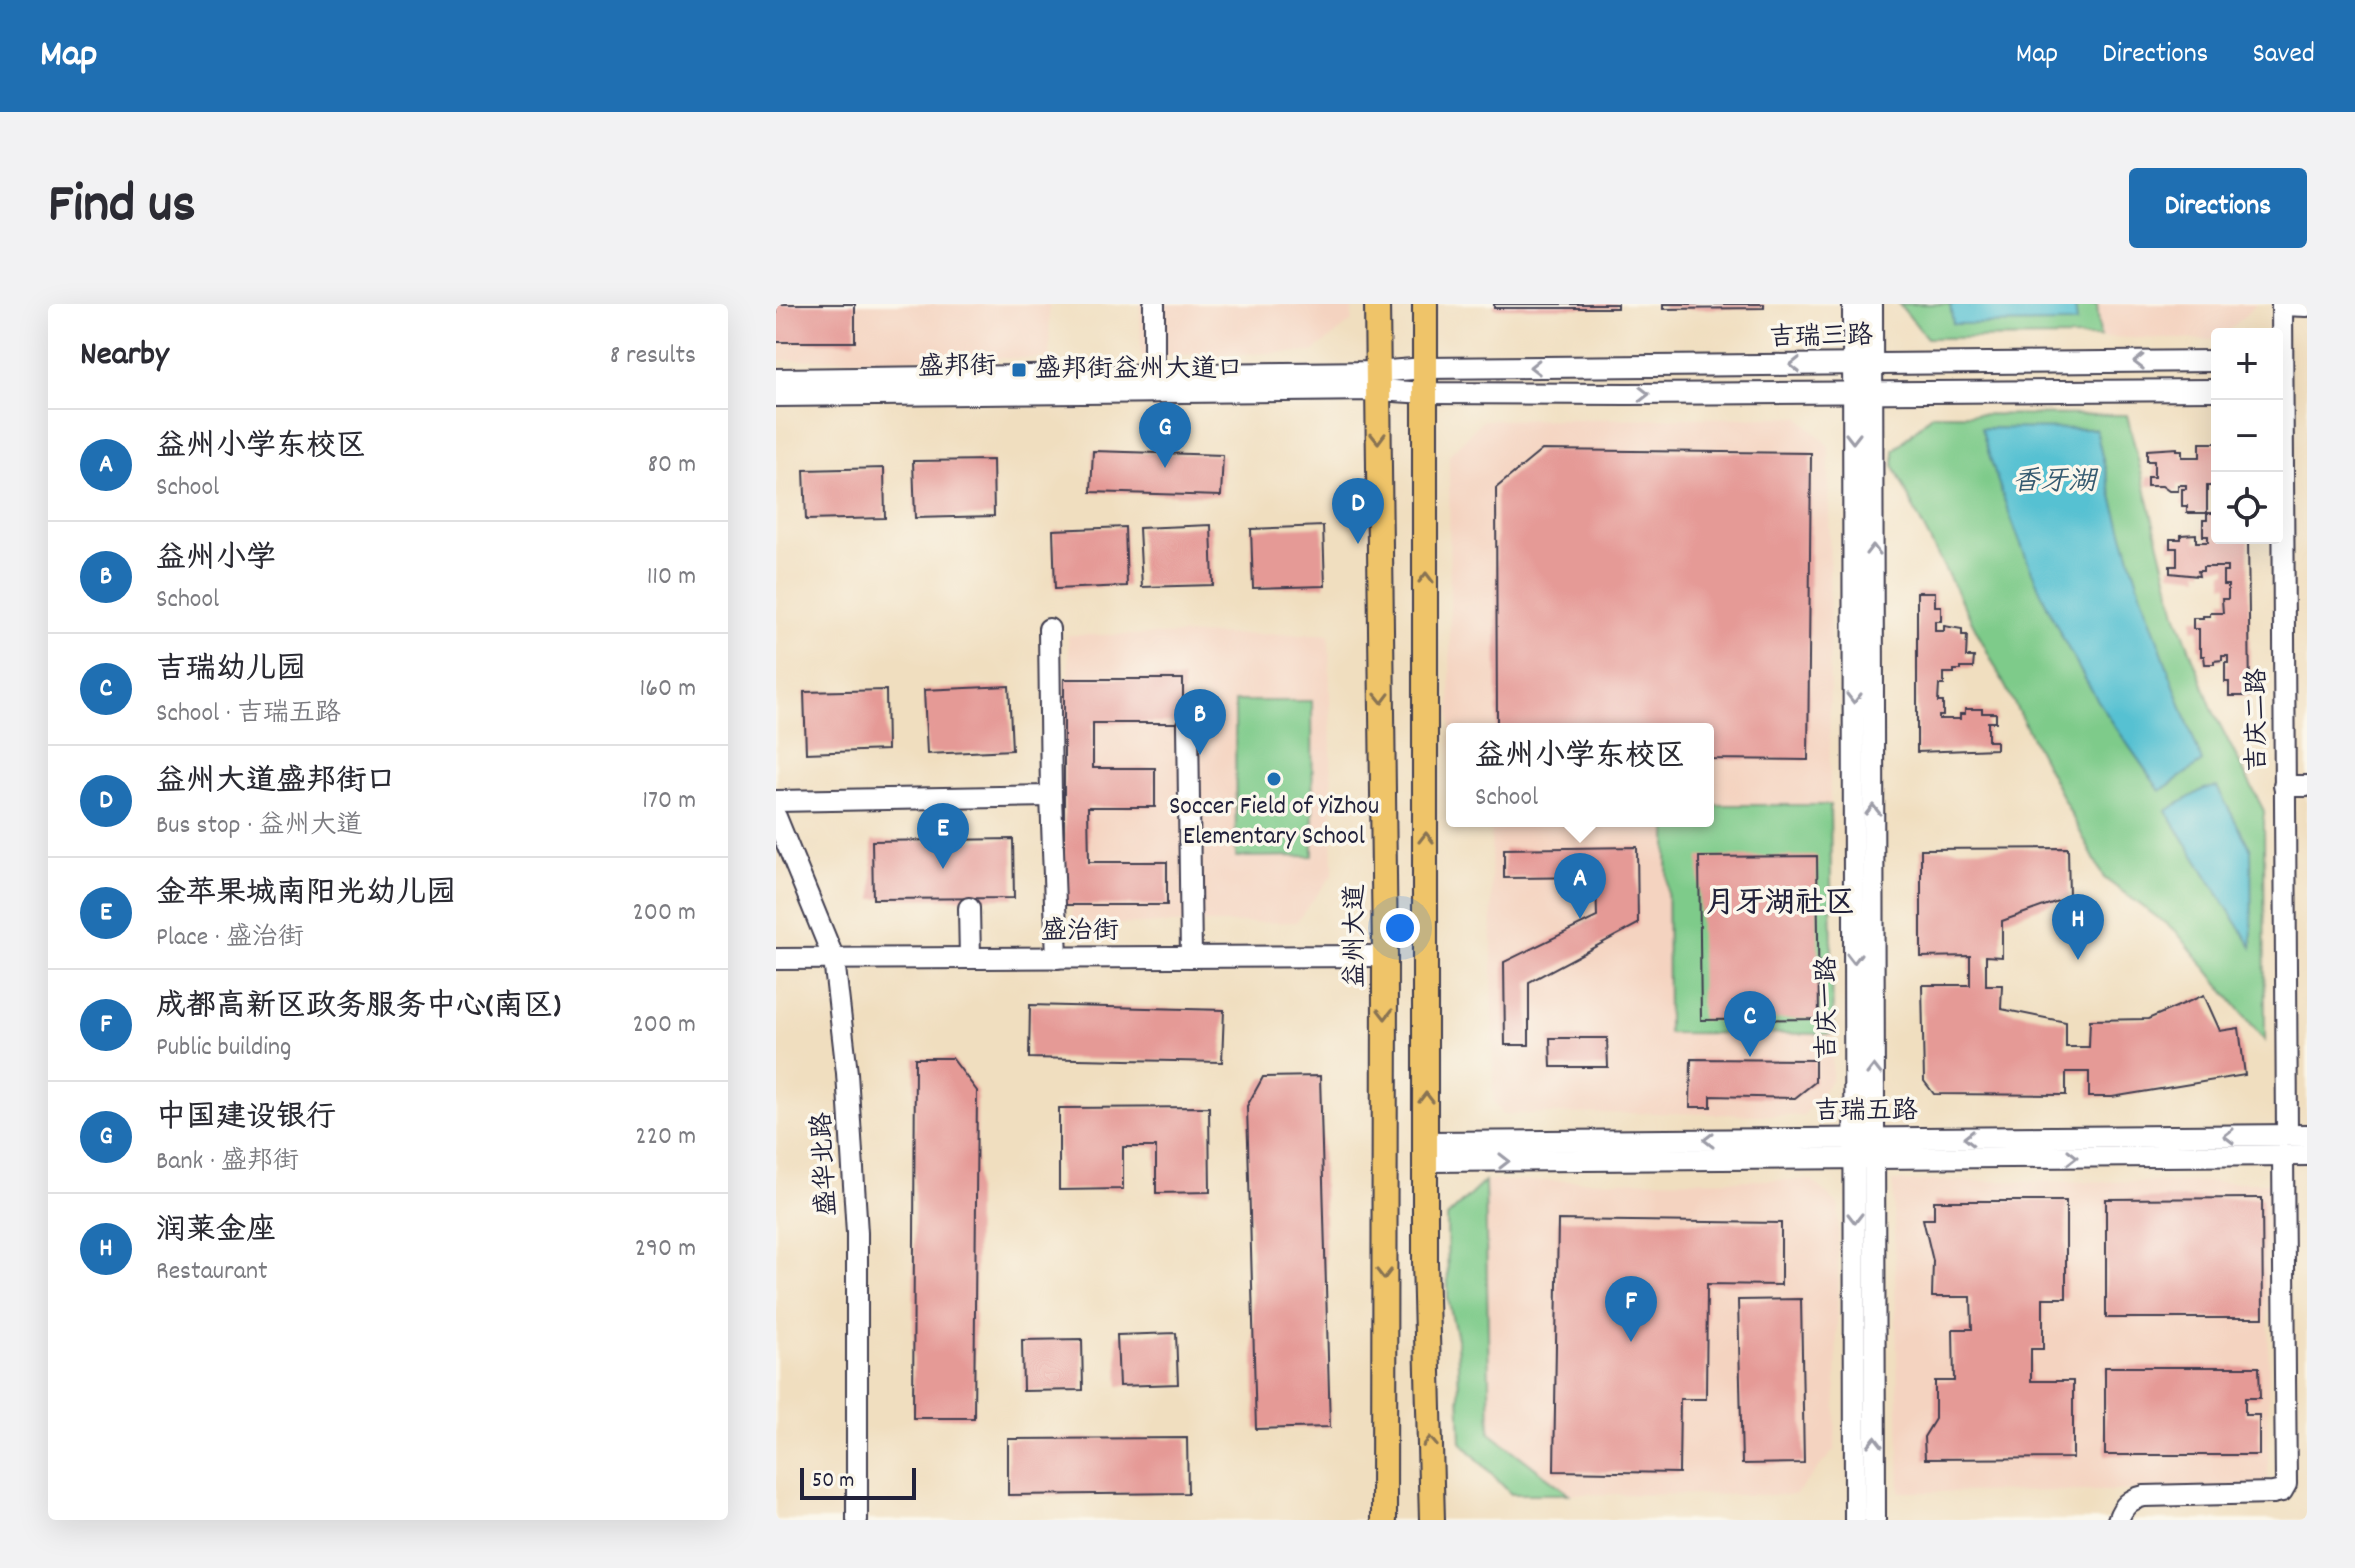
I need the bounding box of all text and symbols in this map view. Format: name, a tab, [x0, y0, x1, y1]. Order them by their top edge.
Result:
text: Map	[40, 29, 98, 84]
text: Map	[2016, 36, 2058, 76]
text: Directions	[2102, 36, 2208, 76]
text: Saved	[2252, 36, 2315, 76]
text: Find us	[48, 168, 196, 248]
button: Directions	[2129, 168, 2307, 248]
street label: 吉瑞三路	[1769, 319, 1873, 357]
map controls	[2211, 328, 2283, 544]
button: +	[2211, 328, 2283, 400]
text: Nearby	[80, 332, 169, 381]
text: 8 results	[610, 338, 696, 375]
street label: 盛邦街	[918, 349, 996, 387]
place label: 盛邦街益州大道口	[1035, 352, 1243, 389]
one-way arrow	[2132, 353, 2145, 370]
one-way arrow	[1788, 356, 1801, 374]
one-way arrow	[1528, 358, 1541, 376]
marker: 盛邦街益州大道口	[1010, 361, 1028, 379]
one-way arrow	[1638, 385, 1651, 402]
button: −	[2211, 400, 2283, 472]
pin: G	[1139, 402, 1191, 468]
text: 益州小学东校区	[156, 427, 366, 470]
one-way arrow	[1370, 432, 1387, 445]
one-way arrow	[1844, 432, 1862, 445]
text: A	[99, 447, 113, 484]
text: 80 m	[648, 447, 696, 484]
water label: 香牙湖	[2012, 464, 2099, 504]
text: School	[156, 470, 219, 507]
button: locate	[2211, 472, 2283, 544]
pin: D	[1332, 478, 1384, 544]
text: 益州小学	[156, 539, 276, 582]
one-way arrow	[1864, 543, 1882, 556]
text: B	[100, 559, 112, 596]
text: 110 m	[647, 559, 696, 596]
one-way arrow	[1417, 571, 1435, 584]
text: School	[156, 582, 219, 619]
text: 吉瑞幼儿园	[156, 650, 306, 693]
street label: 吉庆二路	[2240, 668, 2277, 772]
text: C	[100, 671, 112, 708]
text: 160 m	[640, 671, 696, 708]
pin: B	[1174, 689, 1226, 755]
one-way arrow	[1373, 692, 1390, 705]
one-way arrow	[1845, 692, 1863, 705]
text: School · 吉瑞五路	[156, 696, 341, 733]
popup	[1446, 723, 1714, 827]
text: 益州小学东校区	[1475, 737, 1685, 780]
text: 益州大道盛邦街口	[156, 762, 396, 805]
marker: Soccer Field of YiZhou Elementary School	[1265, 770, 1283, 788]
text: School	[1475, 780, 1538, 817]
text: D	[99, 783, 113, 820]
text: 170 m	[642, 783, 696, 820]
place label: Soccer Field of YiZhou Elementary School	[1169, 789, 1379, 856]
pin: E	[917, 803, 969, 869]
one-way arrow	[1864, 803, 1882, 816]
text: Bus stop · 益州大道	[156, 808, 362, 845]
one-way arrow	[1417, 831, 1435, 844]
pin: A	[1554, 853, 1606, 919]
text: 金苹果城南阳光幼儿园	[156, 874, 456, 917]
street label: 益州大道	[1338, 884, 1375, 988]
district label: 月牙湖社区	[1705, 884, 1855, 927]
pin: H	[2052, 894, 2104, 960]
text: E	[100, 895, 112, 932]
text: 200 m	[632, 895, 696, 932]
your location	[1380, 908, 1420, 948]
street label: 盛治街	[1041, 914, 1119, 951]
text: Place · 盛治街	[156, 920, 304, 957]
one-way arrow	[1845, 952, 1863, 965]
street label: 吉庆一路	[1810, 956, 1847, 1060]
text: 成都高新区政务服务中心(南区)	[156, 987, 561, 1030]
pin: C	[1724, 991, 1776, 1057]
text: F	[100, 1007, 112, 1044]
text: 200 m	[632, 1007, 696, 1044]
one-way arrow	[1376, 1008, 1394, 1021]
text: Public building	[156, 1030, 291, 1067]
one-way arrow	[1865, 1063, 1883, 1076]
one-way arrow	[1417, 1091, 1435, 1104]
street label: 吉瑞五路	[1814, 1094, 1918, 1131]
text: 中国建设银行	[156, 1098, 336, 1141]
street label: 盛华北路	[805, 1111, 847, 1217]
text: G	[99, 1119, 113, 1156]
text: 220 m	[635, 1119, 696, 1156]
one-way arrow	[2222, 1127, 2235, 1144]
one-way arrow	[1962, 1129, 1975, 1147]
one-way arrow	[1702, 1131, 1715, 1149]
text: Bank · 盛邦街	[156, 1144, 299, 1181]
one-way arrow	[2066, 1148, 2079, 1166]
one-way arrow	[1498, 1152, 1511, 1170]
text: 润莱金座	[156, 1211, 276, 1254]
one-way arrow	[1846, 1212, 1864, 1225]
text: H	[99, 1231, 113, 1268]
text: 290 m	[635, 1231, 696, 1268]
text: Restaurant	[156, 1254, 268, 1291]
one-way arrow	[1375, 1268, 1393, 1281]
pin: F	[1605, 1276, 1657, 1342]
one-way arrow	[1422, 1435, 1439, 1448]
one-way arrow	[1866, 1435, 1884, 1448]
scale bar	[800, 1464, 916, 1500]
text: 50 m	[812, 1466, 854, 1497]

